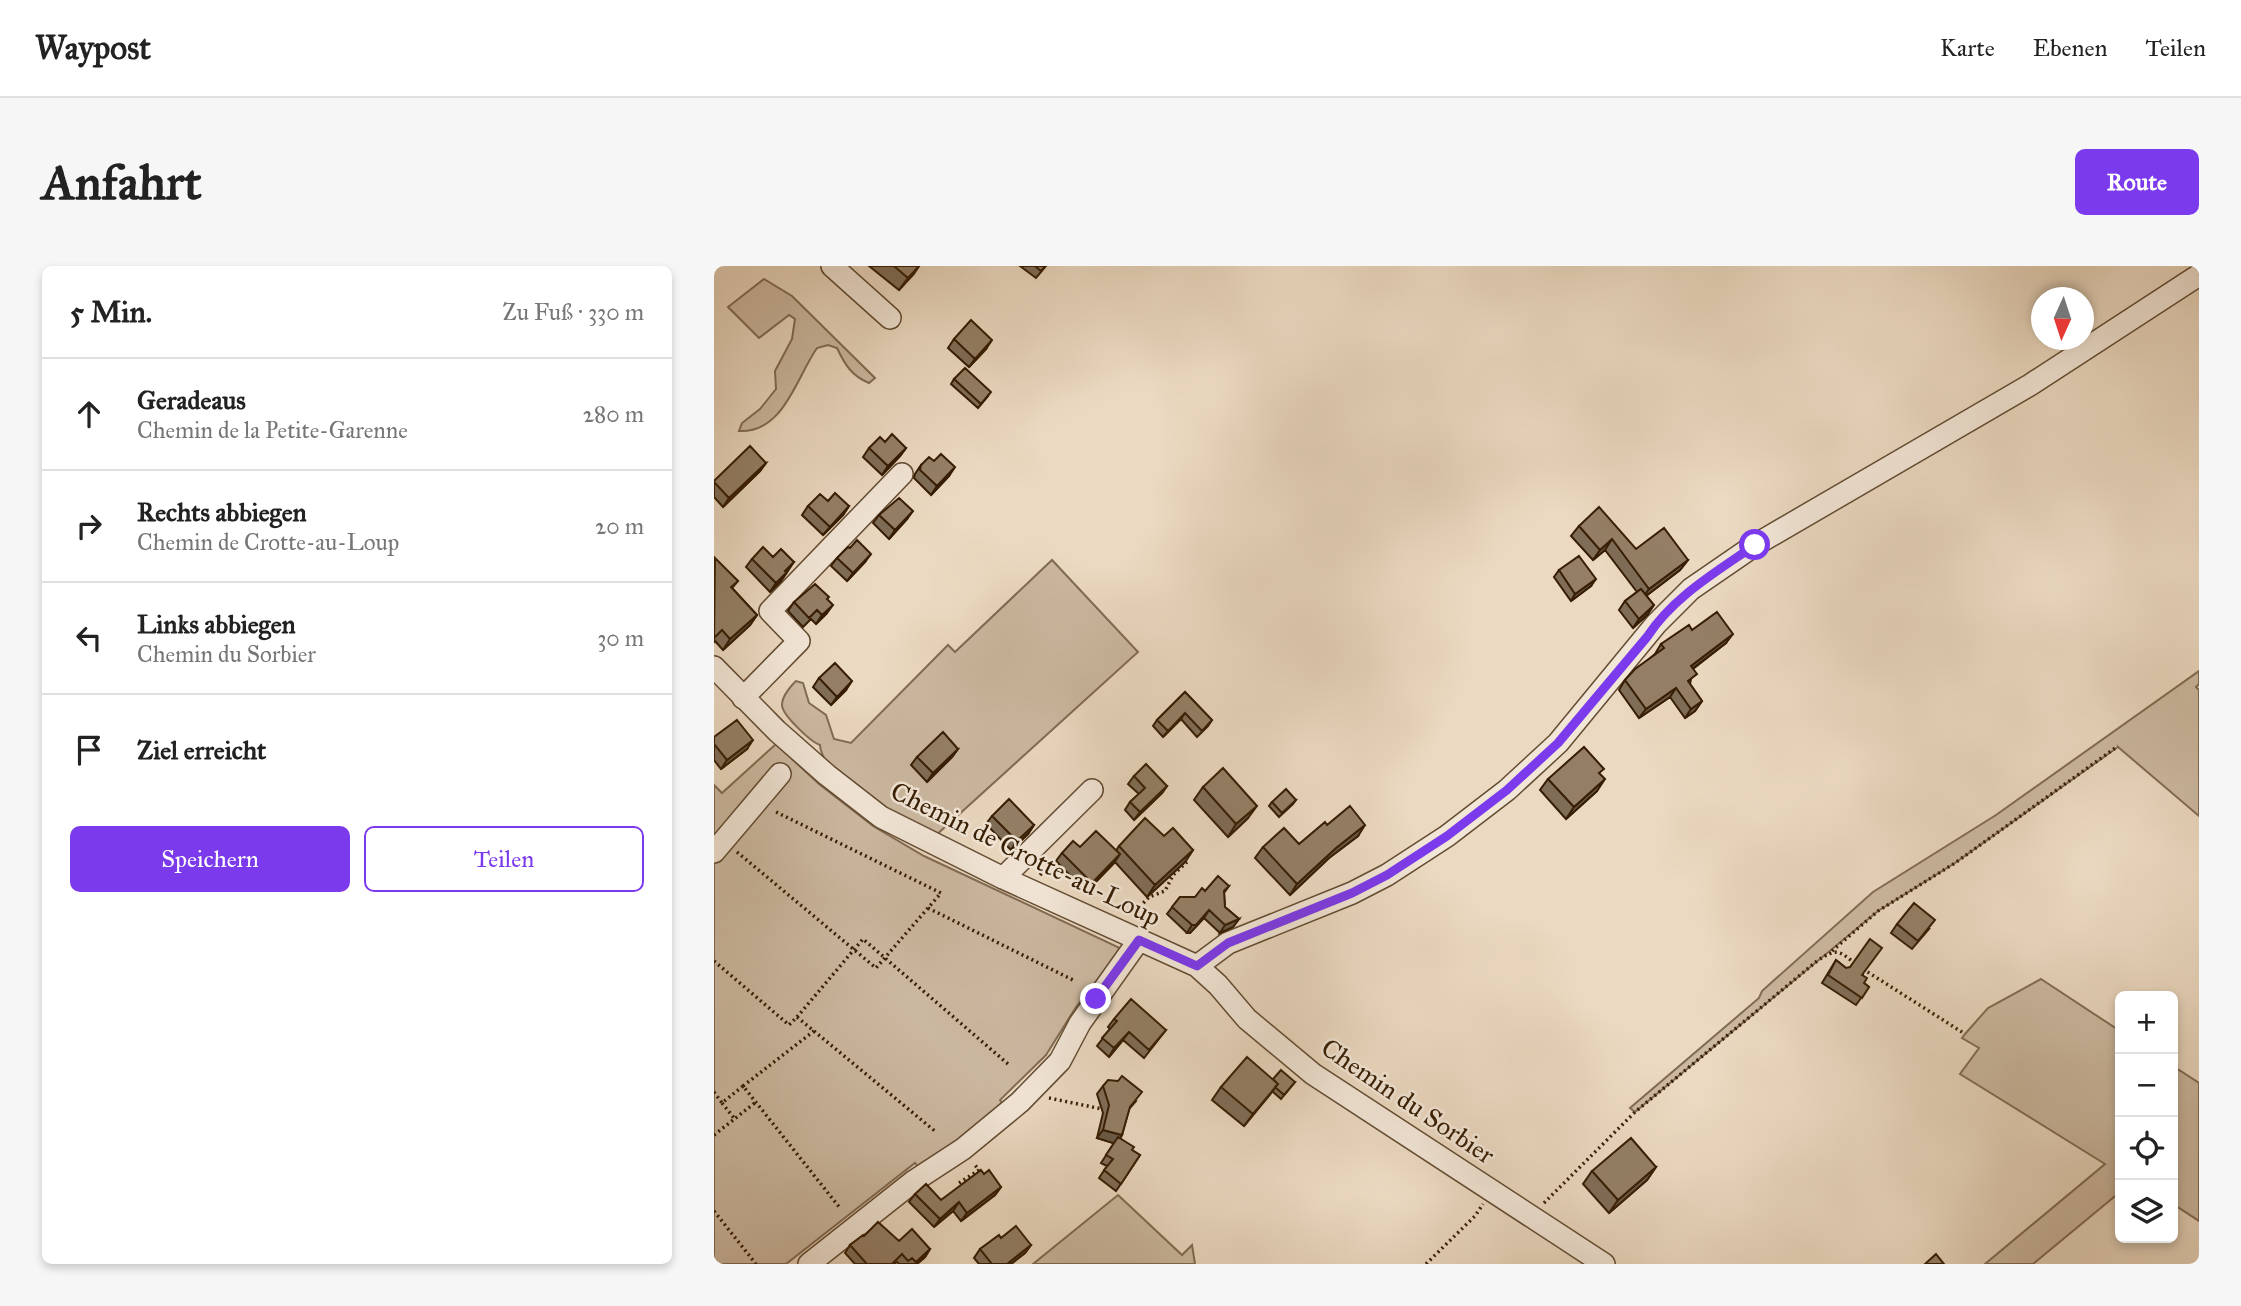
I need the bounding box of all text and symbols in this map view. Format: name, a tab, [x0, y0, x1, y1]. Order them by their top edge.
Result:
text: Waypost	[35, 28, 151, 68]
text: Karte	[1940, 33, 1995, 63]
text: Ebenen	[2033, 33, 2108, 63]
text: Teilen	[2146, 33, 2206, 63]
button: Route	[2075, 149, 2199, 215]
text: Anfahrt	[42, 153, 202, 212]
north arrow	[2031, 287, 2094, 350]
text: 5 Min.	[70, 294, 152, 330]
text: Zu Fuß · 330 m	[502, 298, 644, 326]
text: Geradeaus	[137, 384, 246, 416]
icon: ahead	[70, 395, 108, 433]
text: 280 m	[583, 400, 644, 428]
text: Chemin de la Petite-Garenne	[137, 416, 408, 444]
text: Rechts abbiegen	[137, 496, 307, 528]
icon: right	[70, 507, 108, 545]
text: 20 m	[595, 512, 644, 540]
text: Chemin de Crotte-au-Loup	[137, 528, 399, 556]
route start	[1739, 529, 1770, 560]
text: Links abbiegen	[137, 608, 296, 640]
icon: left	[70, 619, 108, 657]
text: 30 m	[597, 624, 644, 652]
text: Chemin du Sorbier	[137, 640, 316, 668]
icon: arrive	[70, 731, 108, 769]
text: Ziel erreicht	[137, 734, 266, 766]
street label: Chemin de Crotte-au-Loup	[886, 775, 1166, 933]
button: Speichern	[70, 826, 350, 892]
button: Teilen	[364, 826, 644, 892]
route end	[1080, 983, 1111, 1014]
map controls	[2115, 991, 2178, 1243]
button: +	[2115, 991, 2178, 1054]
street label: Chemin du Sorbier	[1315, 1031, 1501, 1171]
button: −	[2115, 1054, 2178, 1117]
button: locate	[2115, 1117, 2178, 1180]
button: layers	[2115, 1180, 2178, 1243]

